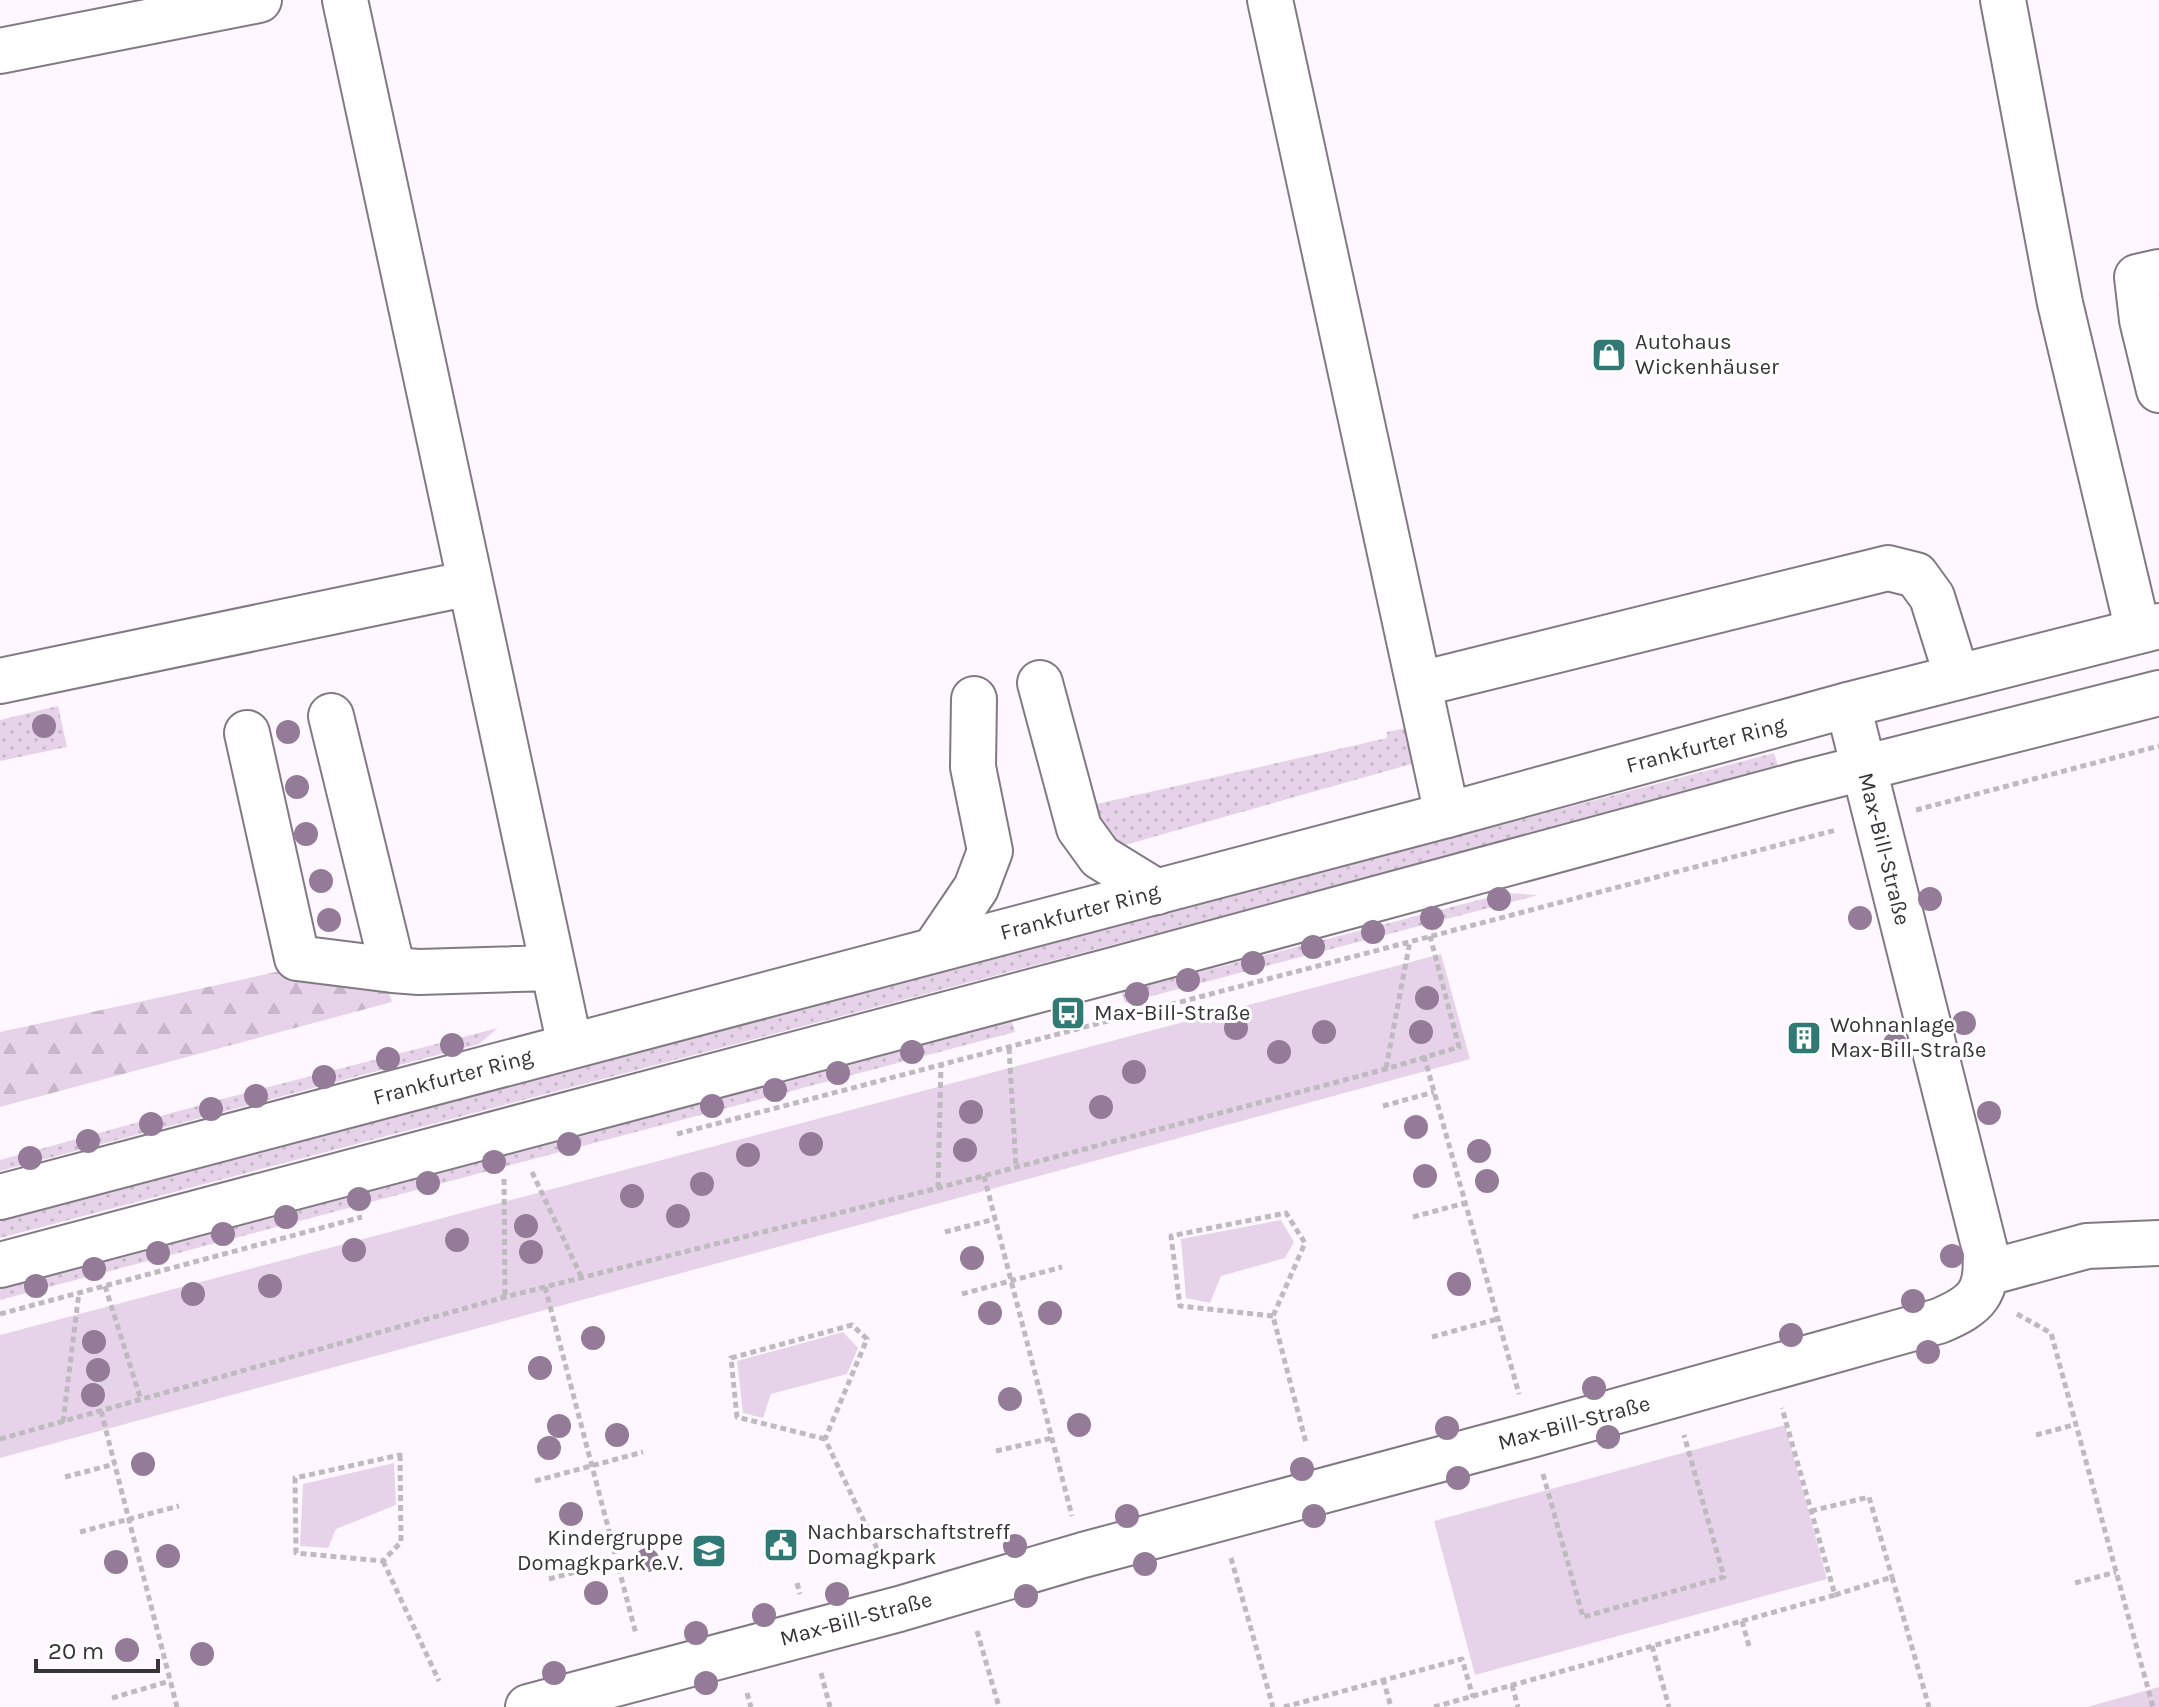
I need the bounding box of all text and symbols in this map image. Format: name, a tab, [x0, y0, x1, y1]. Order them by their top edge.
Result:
place label: Autohaus Wickenhäuser	[1635, 329, 1779, 380]
shop icon: Autohaus Wickenhäuser	[1590, 336, 1628, 374]
street label: Frankfurter Ring	[1623, 711, 1789, 779]
street label: Max-Bill-Straße	[1852, 770, 1916, 928]
street label: Frankfurter Ring	[997, 878, 1163, 946]
bus stop icon: Max-Bill-Straße	[1049, 994, 1087, 1032]
place label: Max-Bill-Straße	[1094, 1000, 1250, 1026]
place label: Wohnanlage Max-Bill-Straße	[1830, 1012, 1986, 1063]
building icon: Wohnanlage Max-Bill-Straße	[1785, 1019, 1823, 1057]
street label: Frankfurter Ring	[370, 1043, 536, 1111]
street label: Max-Bill-Straße	[1495, 1390, 1653, 1456]
place label: Nachbarschaftstreff Domagkpark	[807, 1519, 1011, 1570]
place label: Kindergruppe Domagkpark e.V.	[517, 1525, 683, 1576]
public building icon: Nachbarschaftstreff Domagkpark	[762, 1526, 800, 1564]
school or university icon: Kindergruppe Domagkpark e.V.	[690, 1532, 728, 1570]
street label: Max-Bill-Straße	[777, 1586, 935, 1652]
scale bar	[36, 1623, 158, 1673]
text: 20 m	[48, 1637, 104, 1665]

